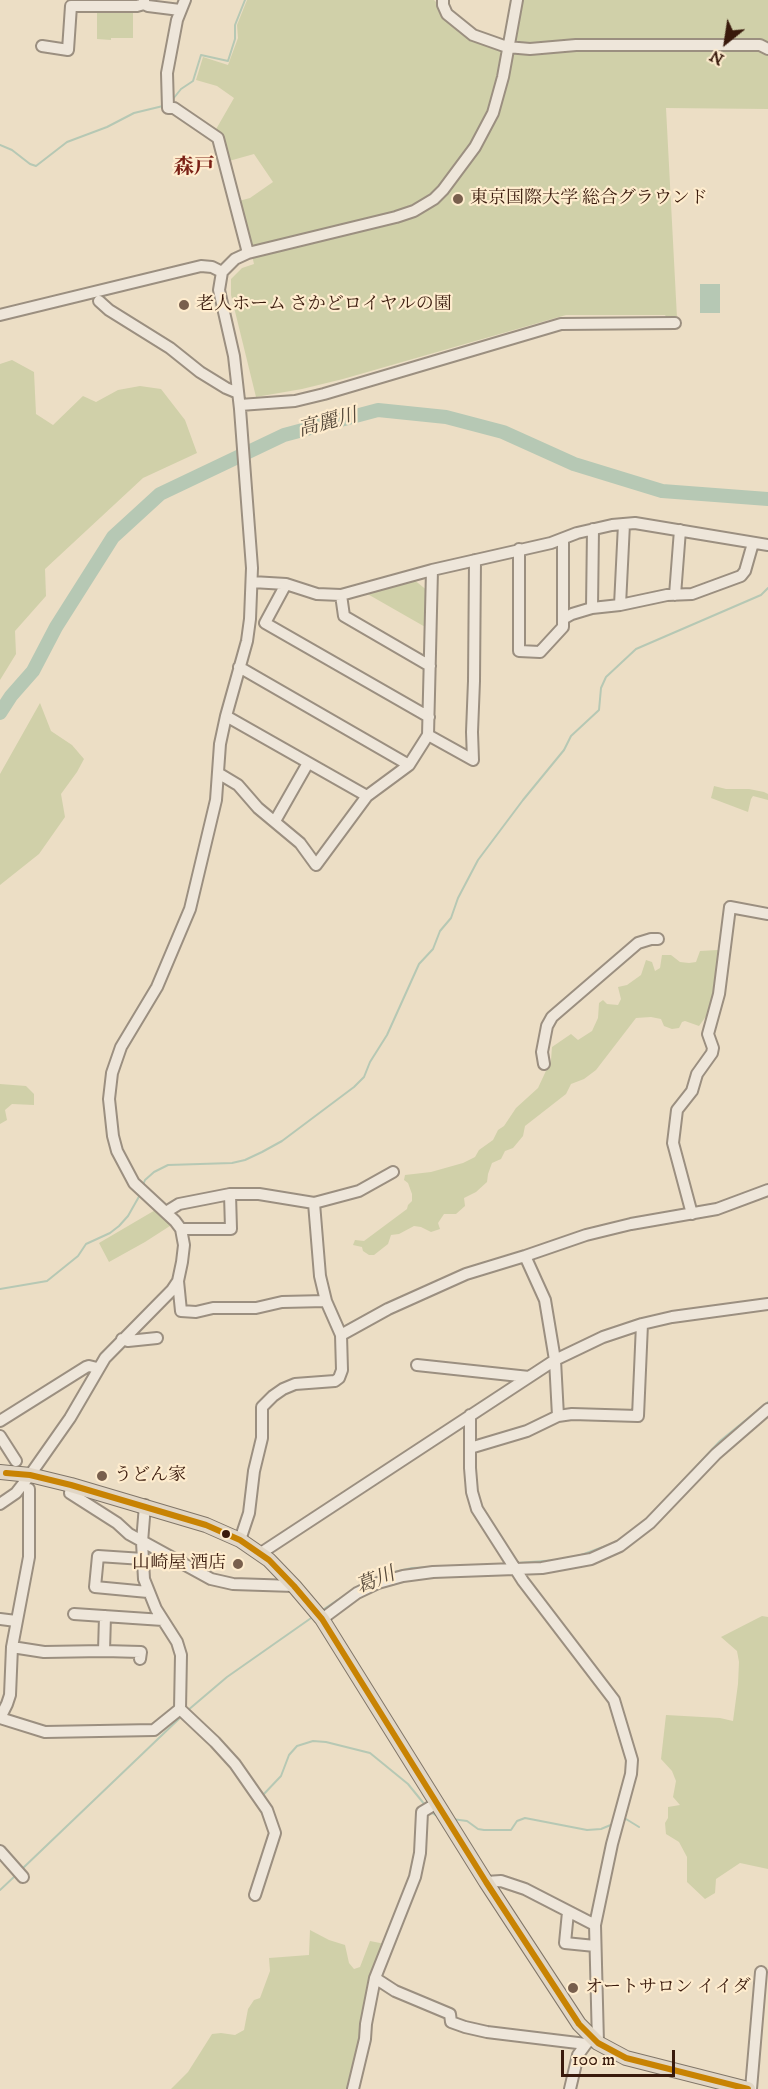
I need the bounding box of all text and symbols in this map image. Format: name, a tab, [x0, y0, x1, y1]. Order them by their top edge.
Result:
north arrow	[696, 12, 756, 72]
text: N	[706, 46, 728, 70]
district label: 森戸	[173, 156, 215, 182]
place label: 東京国際大学 総合グラウンド	[470, 188, 708, 210]
marker: 東京国際大学 総合グラウンド	[451, 192, 465, 206]
place label: 老人ホーム さかどロイヤルの園	[196, 294, 452, 316]
marker: 老人ホーム さかどロイヤルの園	[177, 298, 191, 312]
water label: 高麗川	[296, 405, 360, 443]
place label: うどん家	[114, 1465, 186, 1487]
marker: うどん家	[95, 1469, 109, 1483]
unlabelled marker	[220, 1528, 232, 1540]
place label: 山崎屋 酒店	[132, 1553, 226, 1575]
marker: 山崎屋 酒店	[231, 1557, 245, 1571]
water label: 葛川	[353, 1563, 399, 1601]
place label: オートサロン イイダ	[585, 1977, 751, 1999]
marker: オートサロン イイダ	[566, 1981, 580, 1995]
scale bar	[564, 2038, 678, 2076]
text: 100 m	[572, 2049, 615, 2071]

